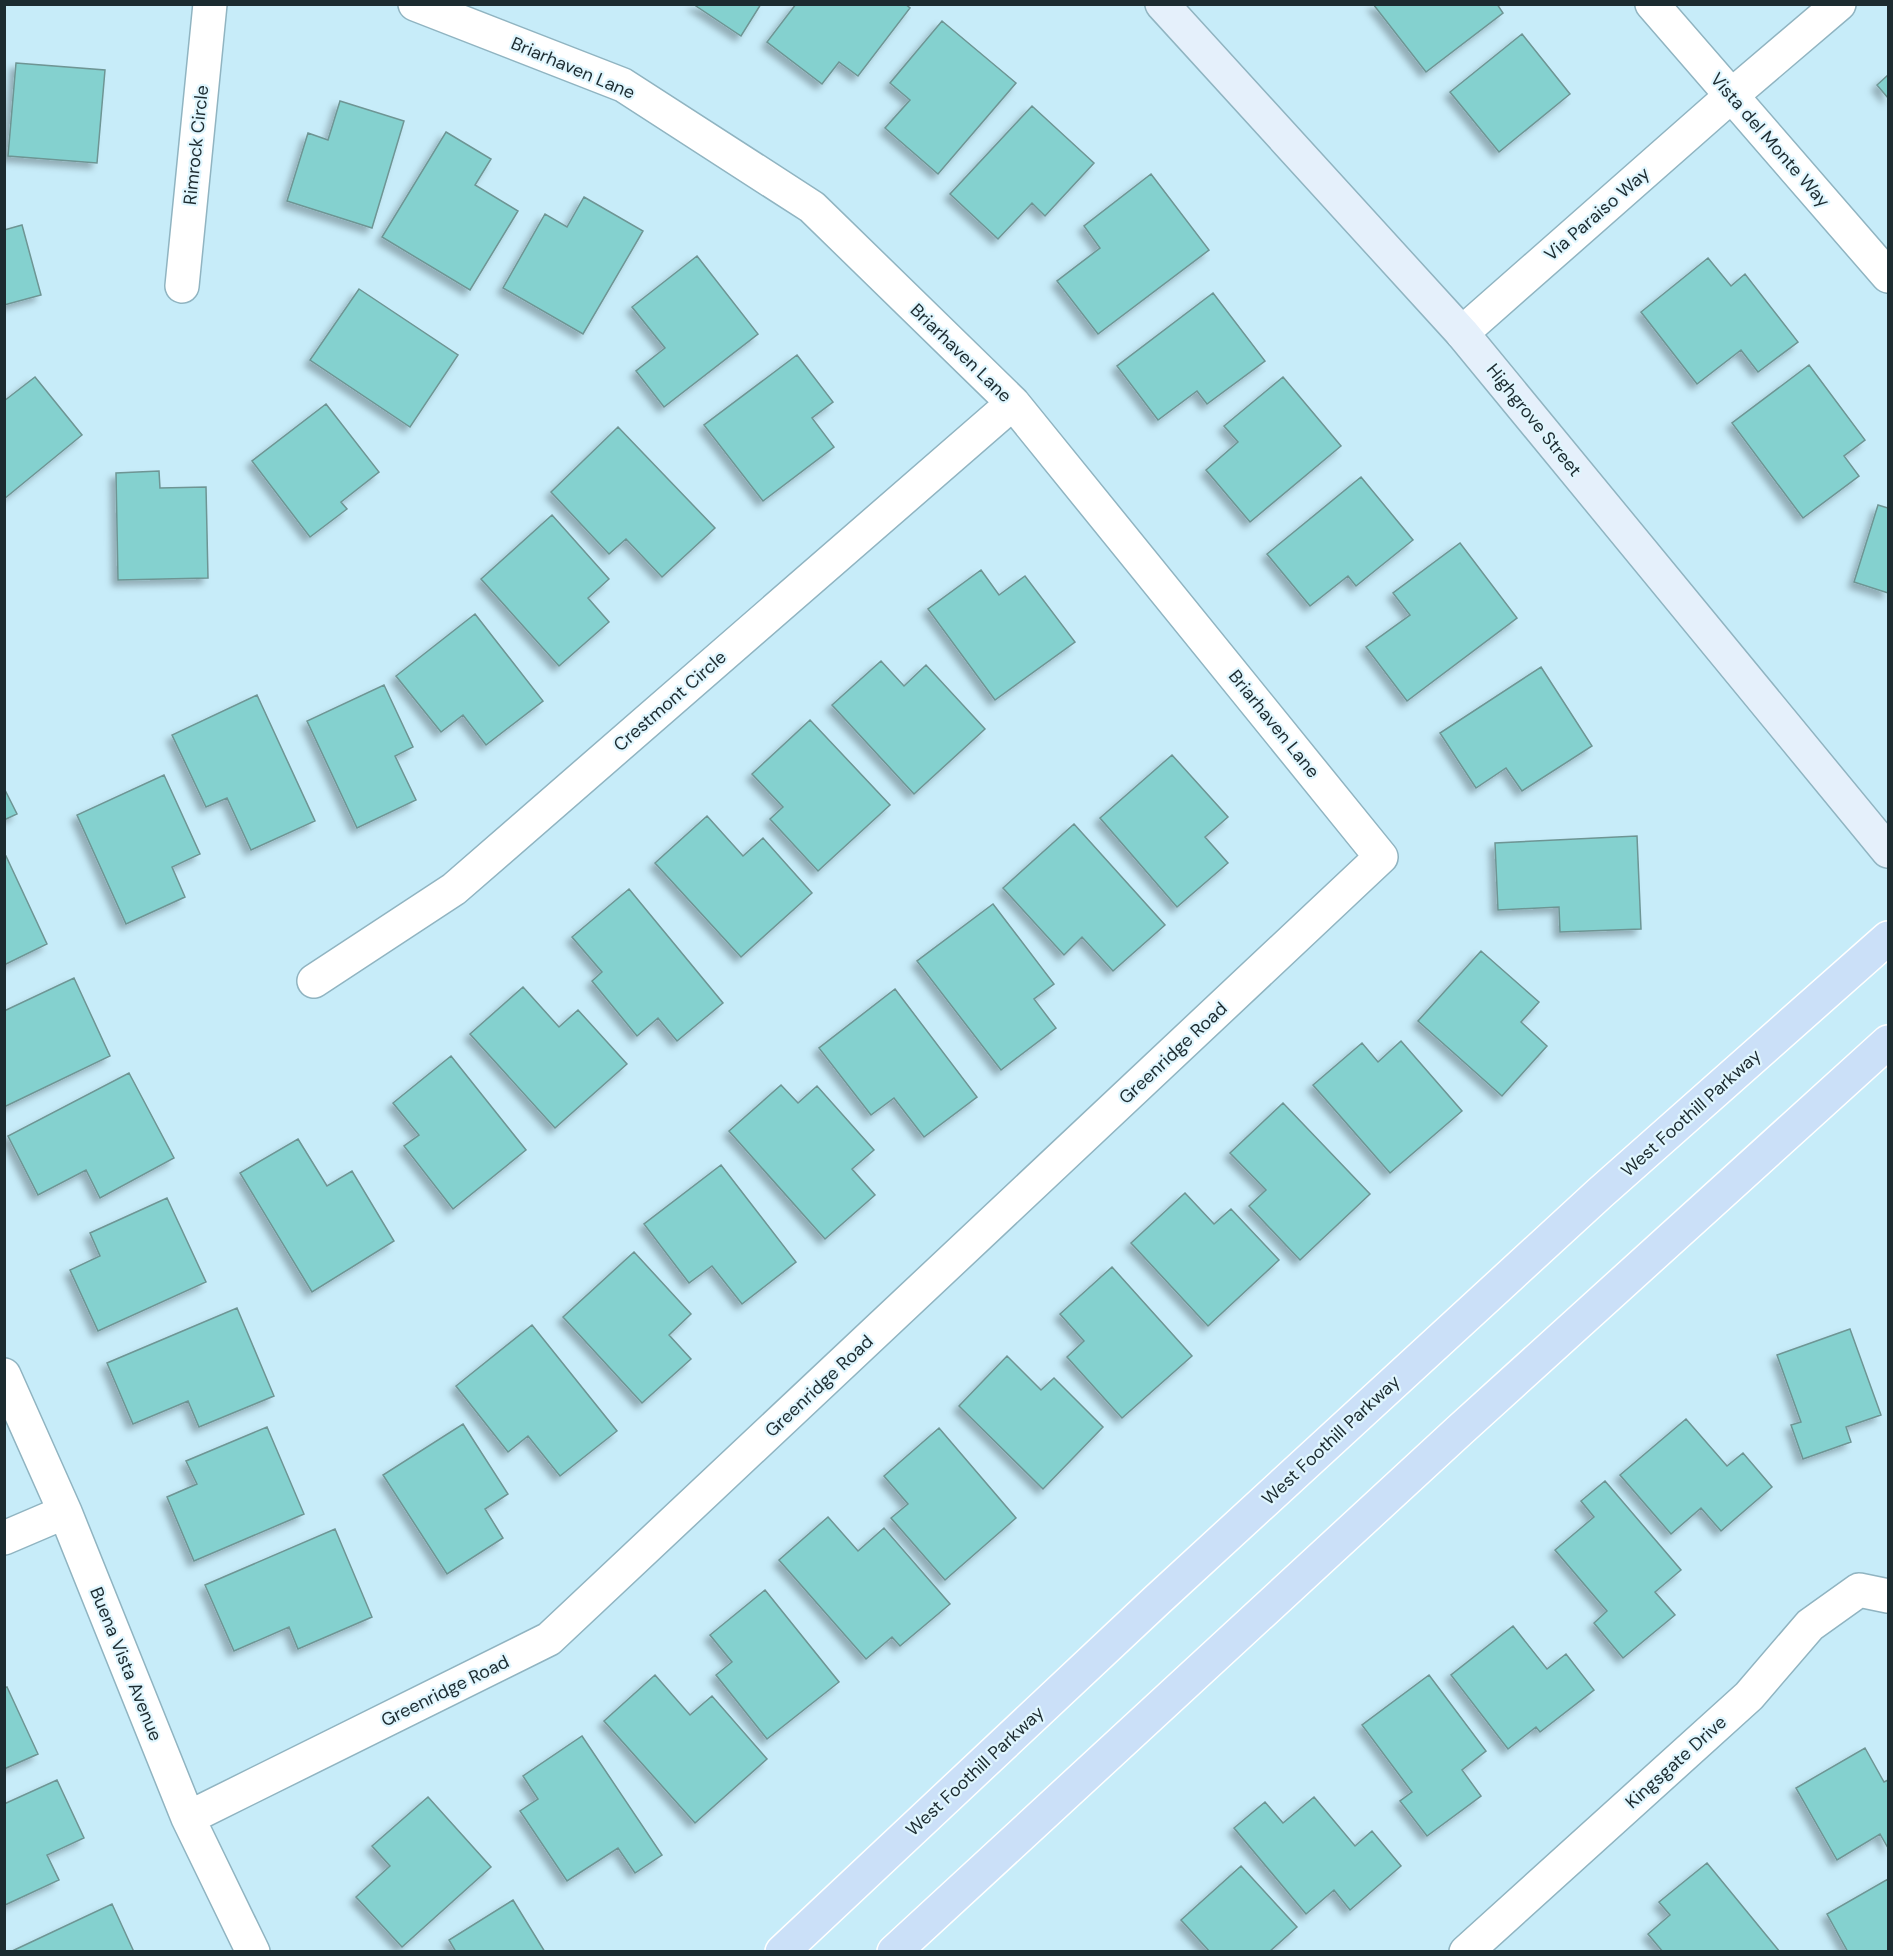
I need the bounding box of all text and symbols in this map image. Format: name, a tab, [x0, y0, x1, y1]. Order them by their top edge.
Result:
street label: Briarhaven Lane	[507, 31, 639, 105]
street label: Vista del Monte Way	[1705, 68, 1835, 212]
street label: Rimrock Circle	[178, 84, 214, 206]
street label: Via Paraiso Way	[1539, 162, 1655, 266]
street label: Briarhaven Lane	[905, 298, 1017, 408]
street label: Highgrove Street	[1481, 359, 1587, 481]
street label: Crestmont Circle	[609, 645, 731, 757]
street label: Briarhaven Lane	[1223, 665, 1325, 783]
street label: Greenridge Road	[1114, 997, 1232, 1109]
street label: West Foothill Parkway	[1616, 1044, 1766, 1182]
street label: Greenridge Road	[760, 1330, 878, 1442]
street label: West Foothill Parkway	[1257, 1370, 1405, 1510]
street label: Buena Vista Avenue	[84, 1583, 168, 1745]
street label: Greenridge Road	[377, 1650, 513, 1732]
street label: West Foothill Parkway	[901, 1701, 1049, 1841]
street label: Kingsgate Drive	[1620, 1710, 1732, 1814]

